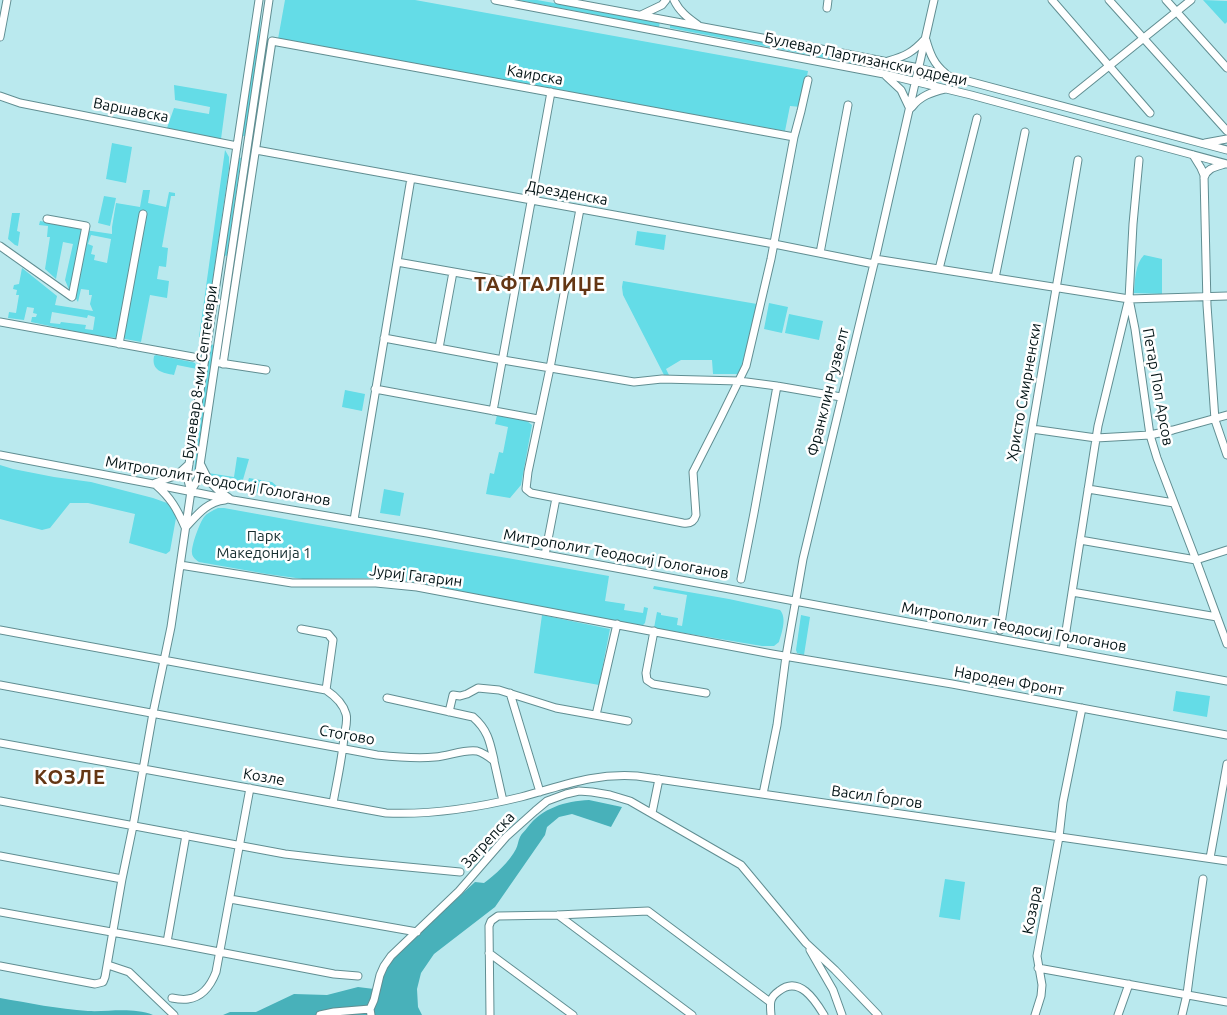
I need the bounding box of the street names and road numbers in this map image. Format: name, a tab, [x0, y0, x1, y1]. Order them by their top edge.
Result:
street label: Булевар Партизански одреди	[763, 29, 969, 89]
street label: Каирска	[505, 61, 565, 89]
street label: Варшавска	[92, 94, 170, 126]
street label: Дрезденска	[525, 177, 609, 209]
street label: Булевар 8-ми Септември	[179, 284, 221, 460]
street label: Христо Смирненски	[1003, 321, 1045, 463]
street label: Франклин Рузвелт	[803, 326, 853, 458]
street label: Петар Поп Арсов	[1139, 327, 1177, 447]
street label: Митрополит Теодосиј Гологанов	[104, 452, 332, 510]
street label: Митрополит Теодосиј Гологанов	[502, 525, 730, 583]
street label: Јуриј Гагарин	[369, 561, 463, 591]
street label: Митрополит Теодосиј Гологанов	[900, 598, 1128, 656]
street label: Народен Фронт	[953, 663, 1065, 699]
street label: Стогово	[318, 721, 376, 749]
street label: Козле	[242, 765, 286, 789]
street label: Васил Ѓоргов	[830, 782, 924, 812]
street label: Загрепска	[457, 808, 519, 872]
street label: Козара	[1018, 884, 1046, 936]

